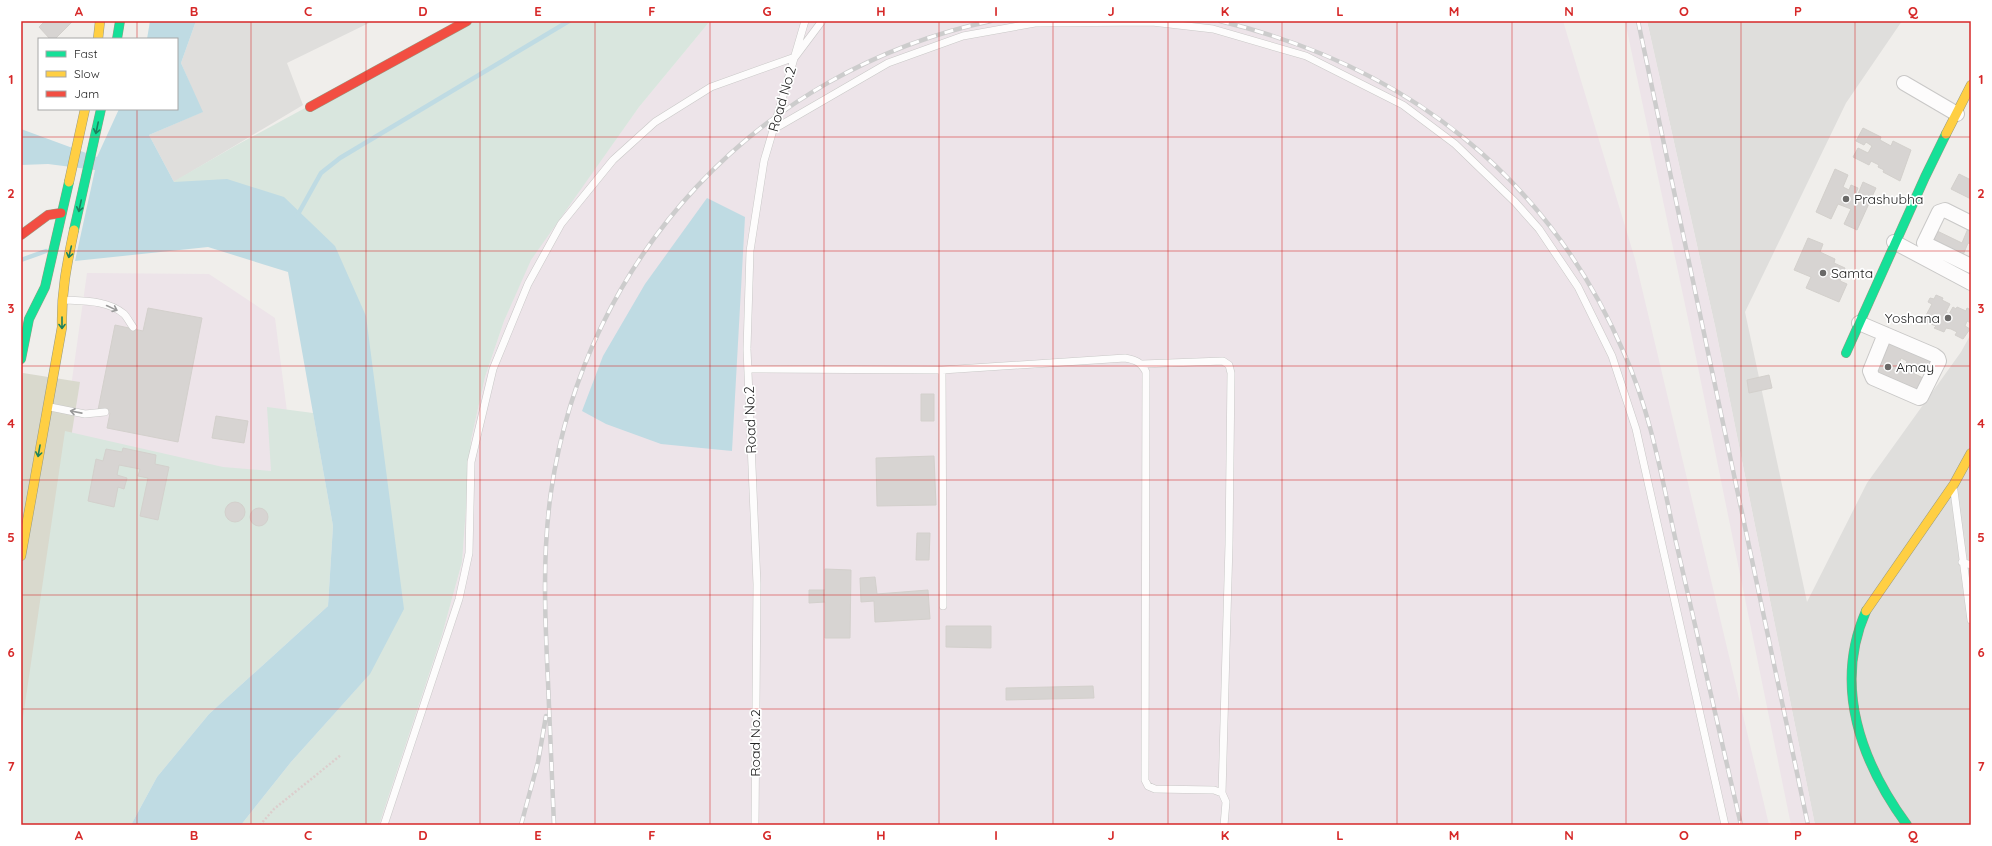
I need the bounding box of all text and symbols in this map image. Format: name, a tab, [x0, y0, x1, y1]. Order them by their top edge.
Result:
text: A	[75, 3, 84, 19]
text: B	[190, 3, 198, 19]
text: C	[304, 3, 312, 19]
text: D	[418, 3, 428, 19]
text: E	[534, 3, 542, 19]
text: F	[648, 3, 656, 19]
text: G	[762, 3, 772, 19]
text: H	[876, 3, 886, 19]
text: I	[994, 3, 998, 19]
text: J	[1107, 3, 1115, 19]
text: K	[1221, 3, 1230, 19]
text: L	[1336, 3, 1344, 19]
text: M	[1449, 3, 1459, 19]
text: N	[1564, 3, 1574, 19]
text: O	[1679, 3, 1689, 19]
text: P	[1794, 3, 1802, 19]
text: Q	[1908, 3, 1919, 19]
legend	[38, 38, 178, 110]
text: Fast	[74, 46, 98, 61]
street label: Road No.2	[764, 64, 800, 134]
text: Slow	[74, 66, 100, 81]
text: 1	[8, 71, 14, 87]
text: 1	[1978, 71, 1984, 87]
text: Jam	[74, 86, 99, 101]
one-way arrow	[93, 121, 101, 134]
text: 2	[7, 185, 15, 201]
text: 2	[1977, 185, 1985, 201]
place label: Prashubha	[1854, 190, 1923, 208]
marker: Prashubha	[1841, 194, 1851, 204]
one-way arrow	[75, 199, 83, 212]
one-way arrow	[65, 245, 73, 258]
place label: Samta	[1831, 264, 1873, 282]
marker: Samta	[1818, 268, 1828, 278]
text: 3	[8, 300, 15, 316]
text: 3	[1978, 300, 1985, 316]
one-way arrow	[106, 305, 118, 313]
place label: Yoshana	[1885, 309, 1940, 327]
marker: Yoshana	[1943, 313, 1953, 323]
one-way arrow	[58, 317, 66, 330]
place label: Amay	[1896, 358, 1934, 376]
marker: Amay	[1883, 362, 1893, 372]
street label: Road No.2	[740, 386, 760, 454]
one-way arrow	[70, 408, 83, 416]
text: 4	[7, 415, 15, 431]
text: 4	[1977, 415, 1985, 431]
one-way arrow	[35, 445, 43, 458]
text: 5	[7, 529, 15, 545]
text: 5	[1977, 529, 1985, 545]
text: 6	[7, 644, 15, 660]
text: 6	[1977, 644, 1985, 660]
street label: Road No.2	[746, 709, 764, 777]
text: 7	[7, 758, 15, 774]
text: 7	[1977, 758, 1985, 774]
text: A	[75, 827, 84, 843]
text: B	[190, 827, 198, 843]
text: C	[304, 827, 312, 843]
text: D	[418, 827, 428, 843]
text: E	[534, 827, 542, 843]
text: F	[648, 827, 656, 843]
text: G	[762, 827, 772, 843]
text: H	[876, 827, 886, 843]
text: I	[994, 827, 998, 843]
text: J	[1107, 827, 1115, 843]
text: K	[1221, 827, 1230, 843]
text: L	[1336, 827, 1344, 843]
text: M	[1449, 827, 1459, 843]
text: N	[1564, 827, 1574, 843]
text: O	[1679, 827, 1689, 843]
text: P	[1794, 827, 1802, 843]
text: Q	[1908, 827, 1919, 843]

